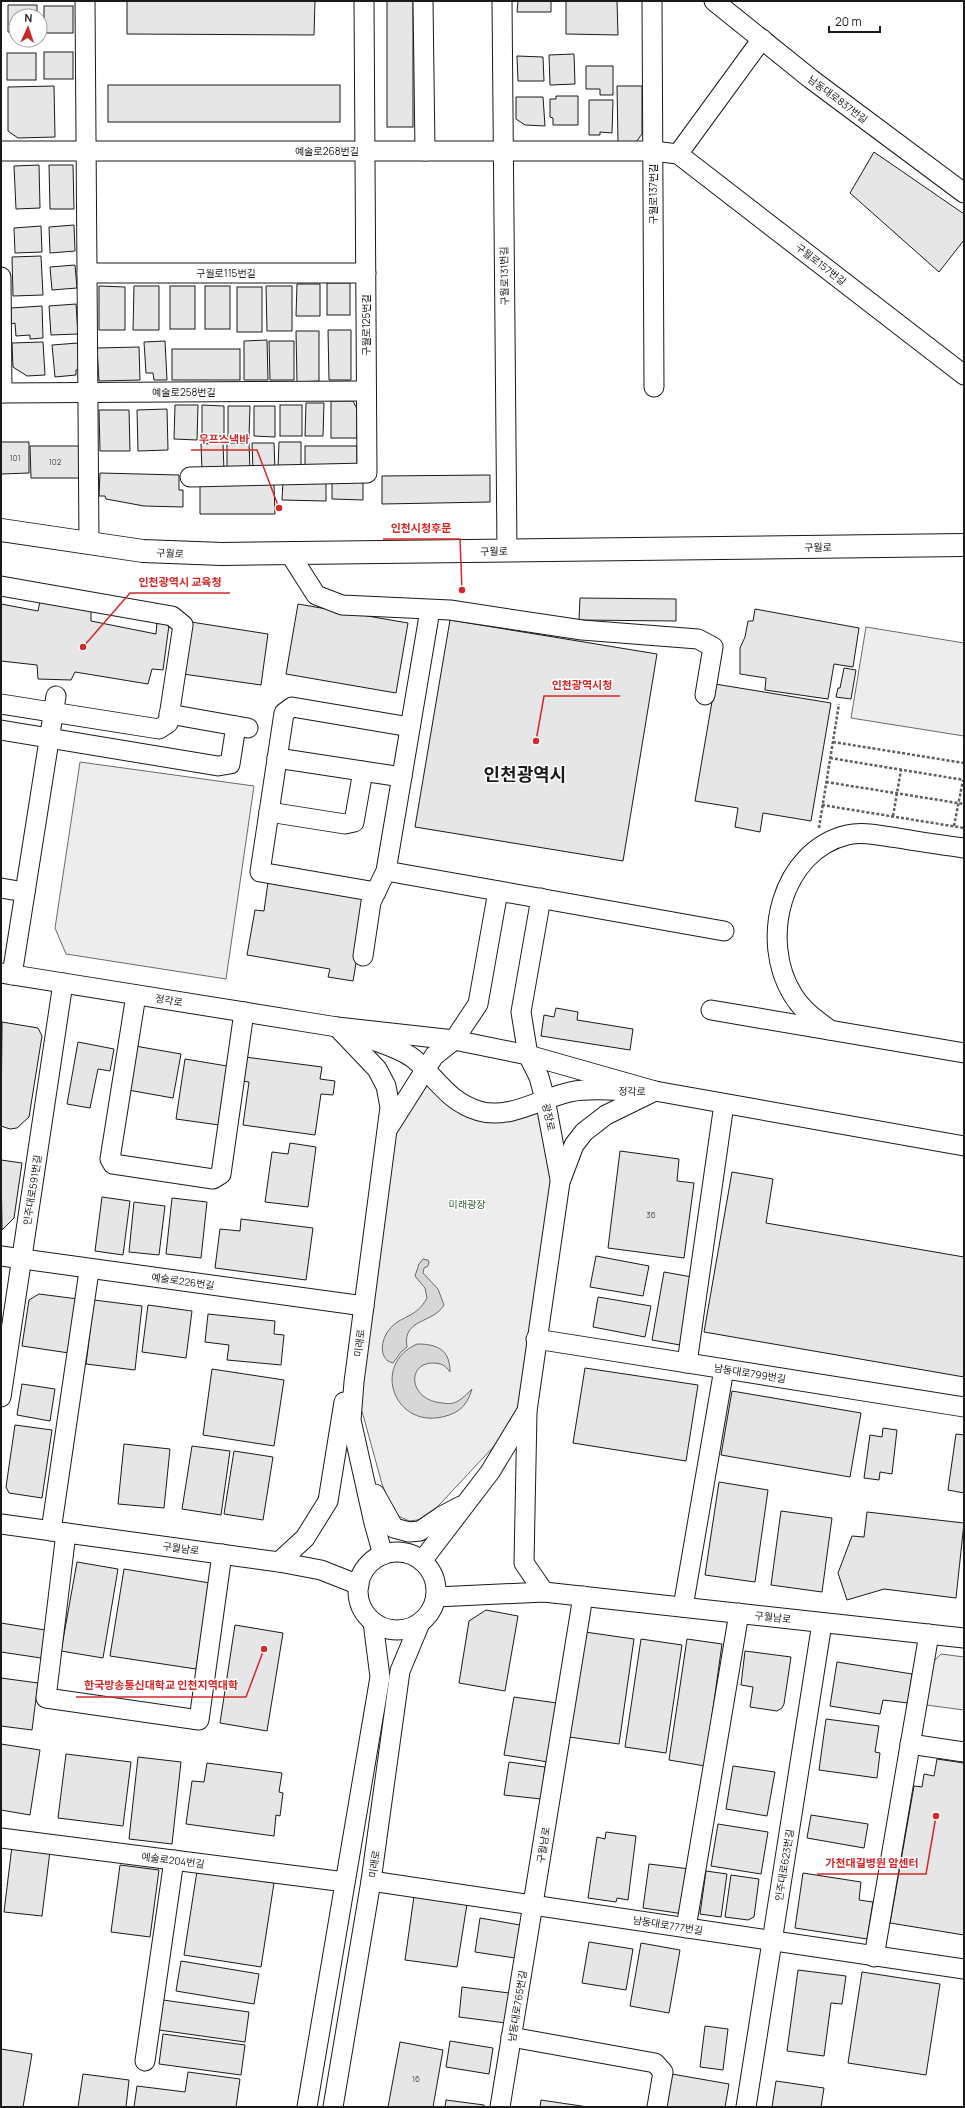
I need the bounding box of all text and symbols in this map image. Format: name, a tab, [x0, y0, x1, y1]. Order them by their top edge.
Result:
north arrow	[8, 8, 48, 48]
scale bar	[829, 8, 880, 34]
text: N	[24, 10, 33, 25]
text: 20 m	[835, 13, 862, 30]
street label: 남동대로837번길	[805, 72, 871, 126]
street label: 예술로268번길	[295, 144, 359, 158]
street label: 구월로137번길	[646, 164, 660, 224]
street label: 구월로157번길	[793, 240, 849, 288]
street label: 구월로131번길	[496, 246, 512, 306]
street label: 구월로115번길	[196, 266, 256, 280]
street label: 구월로125번길	[359, 294, 373, 356]
street label: 예술로258번길	[152, 385, 216, 399]
callout: 우프스낵바	[191, 427, 257, 450]
text: 우프스낵바	[199, 431, 249, 446]
house number: 101	[9, 452, 21, 463]
house number: 102	[49, 456, 62, 467]
callout: 인천시청후문	[383, 516, 460, 539]
text: 인천시청후문	[391, 520, 451, 535]
street label: 구월로	[804, 540, 832, 554]
street label: 구월로	[480, 544, 508, 558]
street label: 구월로	[156, 545, 184, 561]
callout: 인천광역시 교육청	[130, 570, 230, 593]
text: 인천광역시 교육청	[138, 574, 222, 589]
callout: 인천광역시청	[544, 673, 620, 696]
text: 인천광역시청	[552, 677, 612, 692]
district label: 인천광역시	[484, 762, 566, 786]
street label: 정각로	[154, 991, 184, 1009]
street label: 정각로	[618, 1084, 646, 1098]
street label: 광장로	[539, 1102, 559, 1132]
street label: 인주대로591번길	[20, 1154, 44, 1226]
park label: 미래광장	[449, 1197, 485, 1211]
house number: 36	[646, 1209, 656, 1220]
street label: 예술로226번길	[151, 1270, 215, 1292]
street label: 미래로	[350, 1328, 368, 1358]
street label: 남동대로799번길	[713, 1360, 787, 1386]
street label: 구월남로	[162, 1539, 200, 1557]
street label: 구월남로	[754, 1608, 792, 1626]
callout: 한국방송통신대학교 인천지역대학	[76, 1674, 246, 1697]
text: 한국방송통신대학교 인천지역대학	[84, 1677, 238, 1692]
street label: 구월남로	[533, 1826, 553, 1864]
street label: 인주대로623번길	[771, 1828, 797, 1902]
street label: 예술로204번길	[141, 1849, 205, 1871]
street label: 미래로	[365, 1849, 383, 1879]
callout: 가천대길병원 암센터	[817, 1851, 926, 1874]
text: 가천대길병원 암센터	[825, 1855, 919, 1870]
street label: 남동대로777번길	[632, 1913, 704, 1937]
street label: 남동대로765번길	[504, 1969, 530, 2043]
house number: 16	[412, 2073, 420, 2084]

